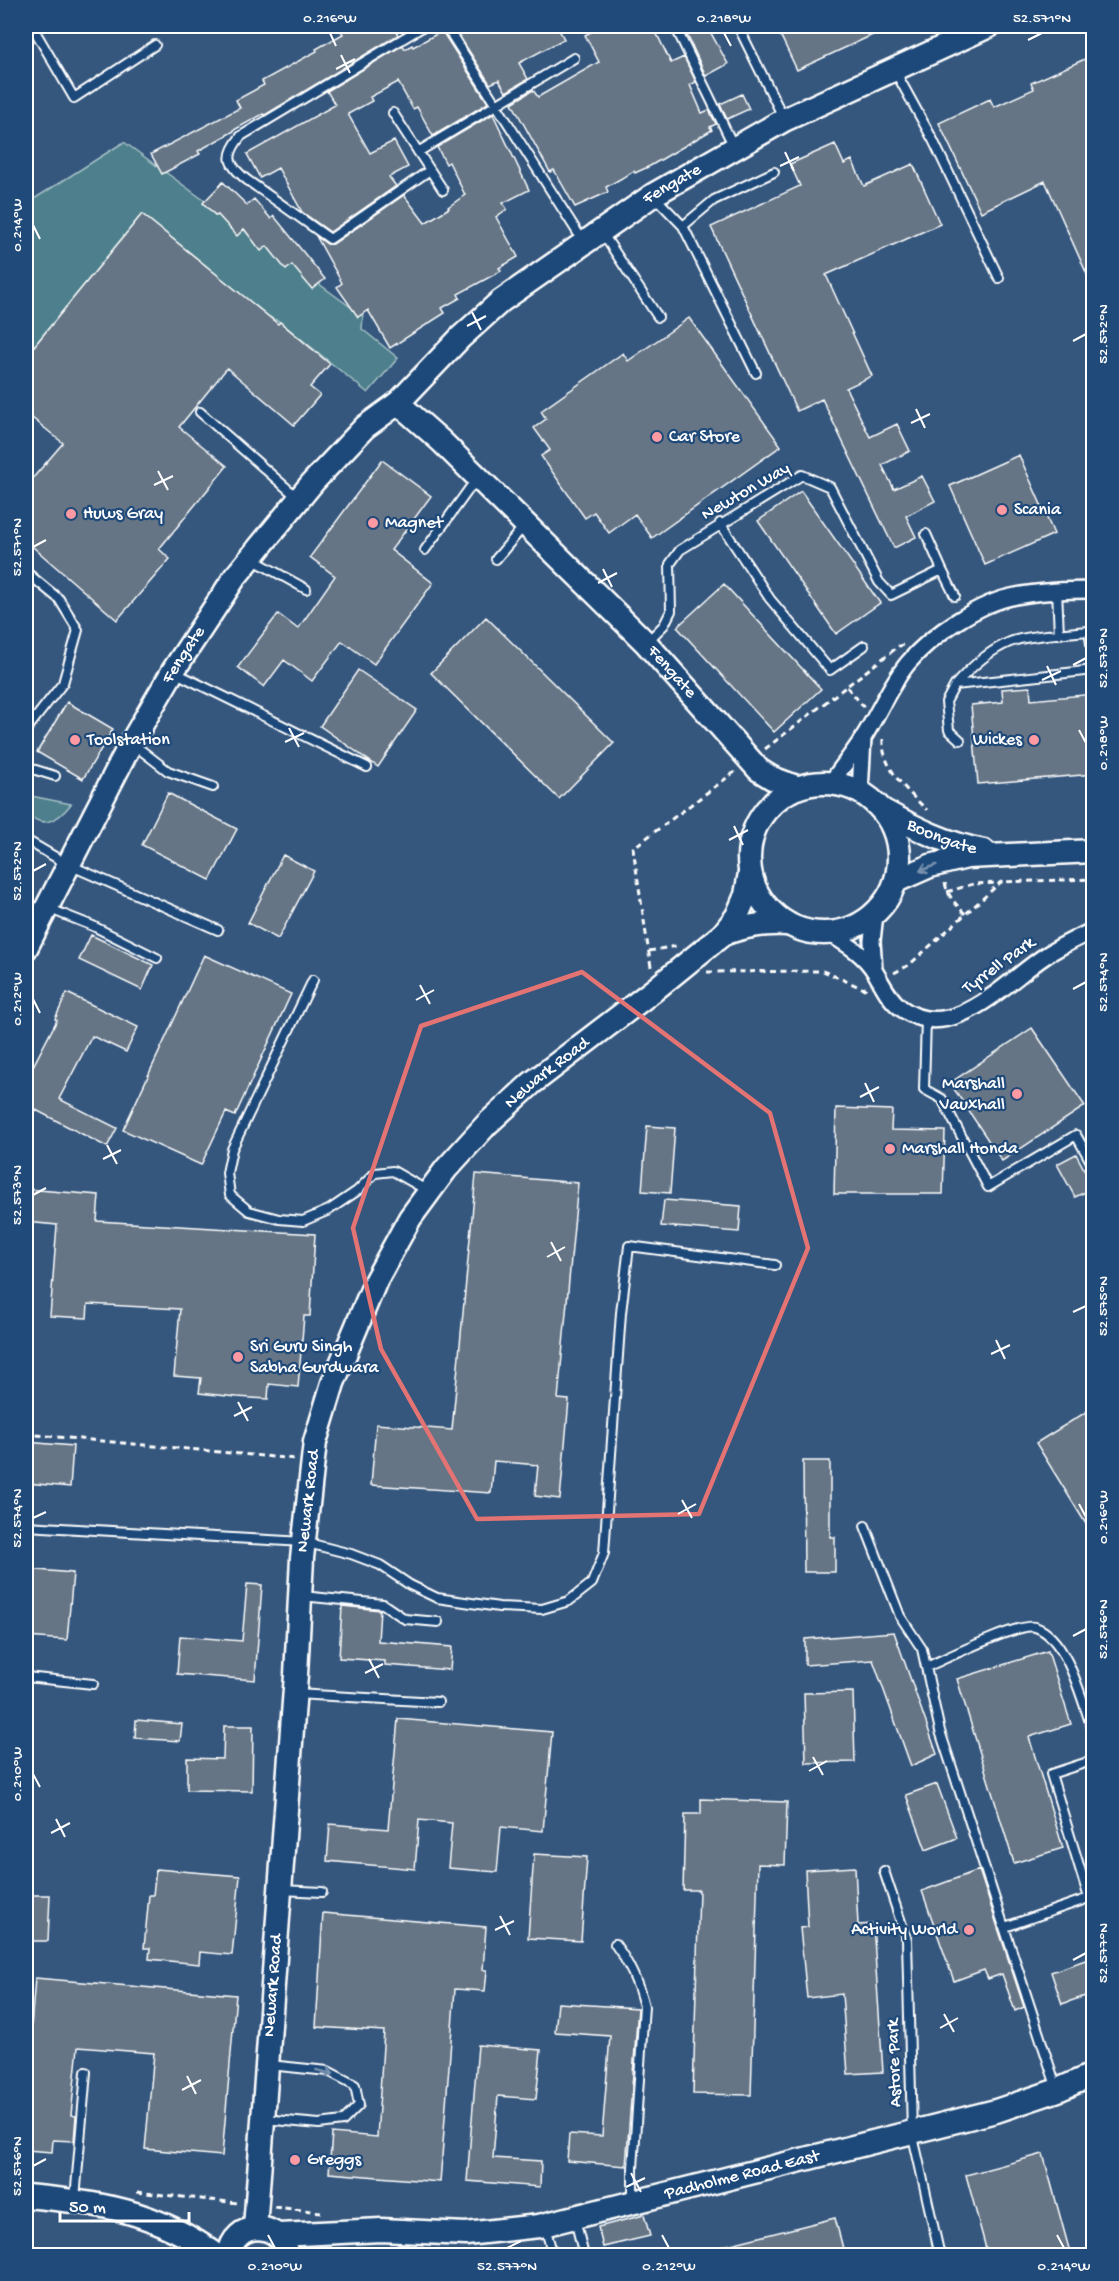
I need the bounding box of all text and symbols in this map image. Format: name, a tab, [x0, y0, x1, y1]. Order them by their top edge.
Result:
text: 0.216°W	[303, 10, 357, 28]
text: 0.218°W	[697, 10, 751, 28]
text: 52.571°N	[1013, 10, 1071, 28]
street label: Fengate	[638, 159, 706, 210]
text: 0.214°W	[9, 198, 27, 252]
text: 52.572°N	[1095, 304, 1113, 364]
place label: Car Store	[669, 427, 741, 448]
marker: Car Store	[650, 430, 664, 444]
street label: Newton Way	[698, 458, 794, 526]
place label: Scania	[1014, 500, 1062, 521]
marker: Scania	[995, 503, 1009, 517]
place label: Huws Gray	[83, 504, 163, 525]
marker: Huws Gray	[64, 507, 78, 521]
place label: Magnet	[385, 513, 445, 534]
marker: Magnet	[366, 516, 380, 530]
text: 52.571°N	[9, 518, 27, 576]
street label: Fengate	[157, 622, 210, 688]
text: 52.573°N	[1095, 628, 1113, 688]
street label: Fengate	[642, 640, 701, 703]
text: 0.218°W	[1095, 716, 1113, 770]
place label: Toolstation	[86, 730, 170, 751]
place label: Wickes	[973, 730, 1023, 751]
marker: Toolstation	[68, 733, 82, 747]
marker: Wickes	[1027, 733, 1041, 747]
street label: Boongate	[902, 814, 980, 860]
text: 52.572°N	[9, 841, 27, 901]
one-way arrow	[919, 863, 938, 874]
street label: Tyrrell Park	[958, 932, 1041, 1000]
text: 52.574°N	[1095, 952, 1113, 1012]
text: 0.212°W	[9, 972, 27, 1026]
street label: Newark Road	[500, 1032, 595, 1113]
place label: Marshall Vauxhall	[938, 1074, 1005, 1116]
marker: Marshall Vauxhall	[1010, 1087, 1024, 1101]
place label: Marshall Honda	[902, 1139, 1019, 1160]
marker: Marshall Honda	[883, 1142, 897, 1156]
text: 52.573°N	[9, 1165, 27, 1225]
text: 52.575°N	[1095, 1276, 1113, 1336]
place label: Sri Guru Singh Sabha Gurdwara	[250, 1337, 380, 1379]
marker: Sri Guru Singh Sabha Gurdwara	[231, 1350, 245, 1364]
street label: Newark Road	[292, 1447, 325, 1553]
text: 52.574°N	[9, 1488, 27, 1548]
text: 0.216°W	[1095, 1490, 1113, 1544]
text: 52.576°N	[1095, 1599, 1113, 1659]
text: 0.210°W	[9, 1746, 27, 1801]
place label: Activity World	[851, 1920, 958, 1941]
marker: Activity World	[962, 1923, 976, 1937]
text: 52.577°N	[1095, 1923, 1113, 1983]
street label: Newark Road	[259, 1932, 287, 2038]
street label: Astore Park	[883, 2017, 907, 2107]
one-way arrow	[315, 2067, 334, 2079]
text: 52.576°N	[9, 2136, 27, 2196]
street label: Padholme Road East	[662, 2145, 823, 2205]
place label: Greggs	[307, 2150, 362, 2171]
marker: Greggs	[288, 2153, 302, 2167]
scale bar	[60, 2185, 189, 2223]
text: 50 m	[69, 2198, 106, 2219]
text: 0.210°W	[248, 2258, 303, 2276]
text: 52.577°N	[477, 2258, 537, 2276]
text: 0.212°W	[642, 2258, 696, 2276]
text: 0.214°W	[1037, 2258, 1091, 2276]

